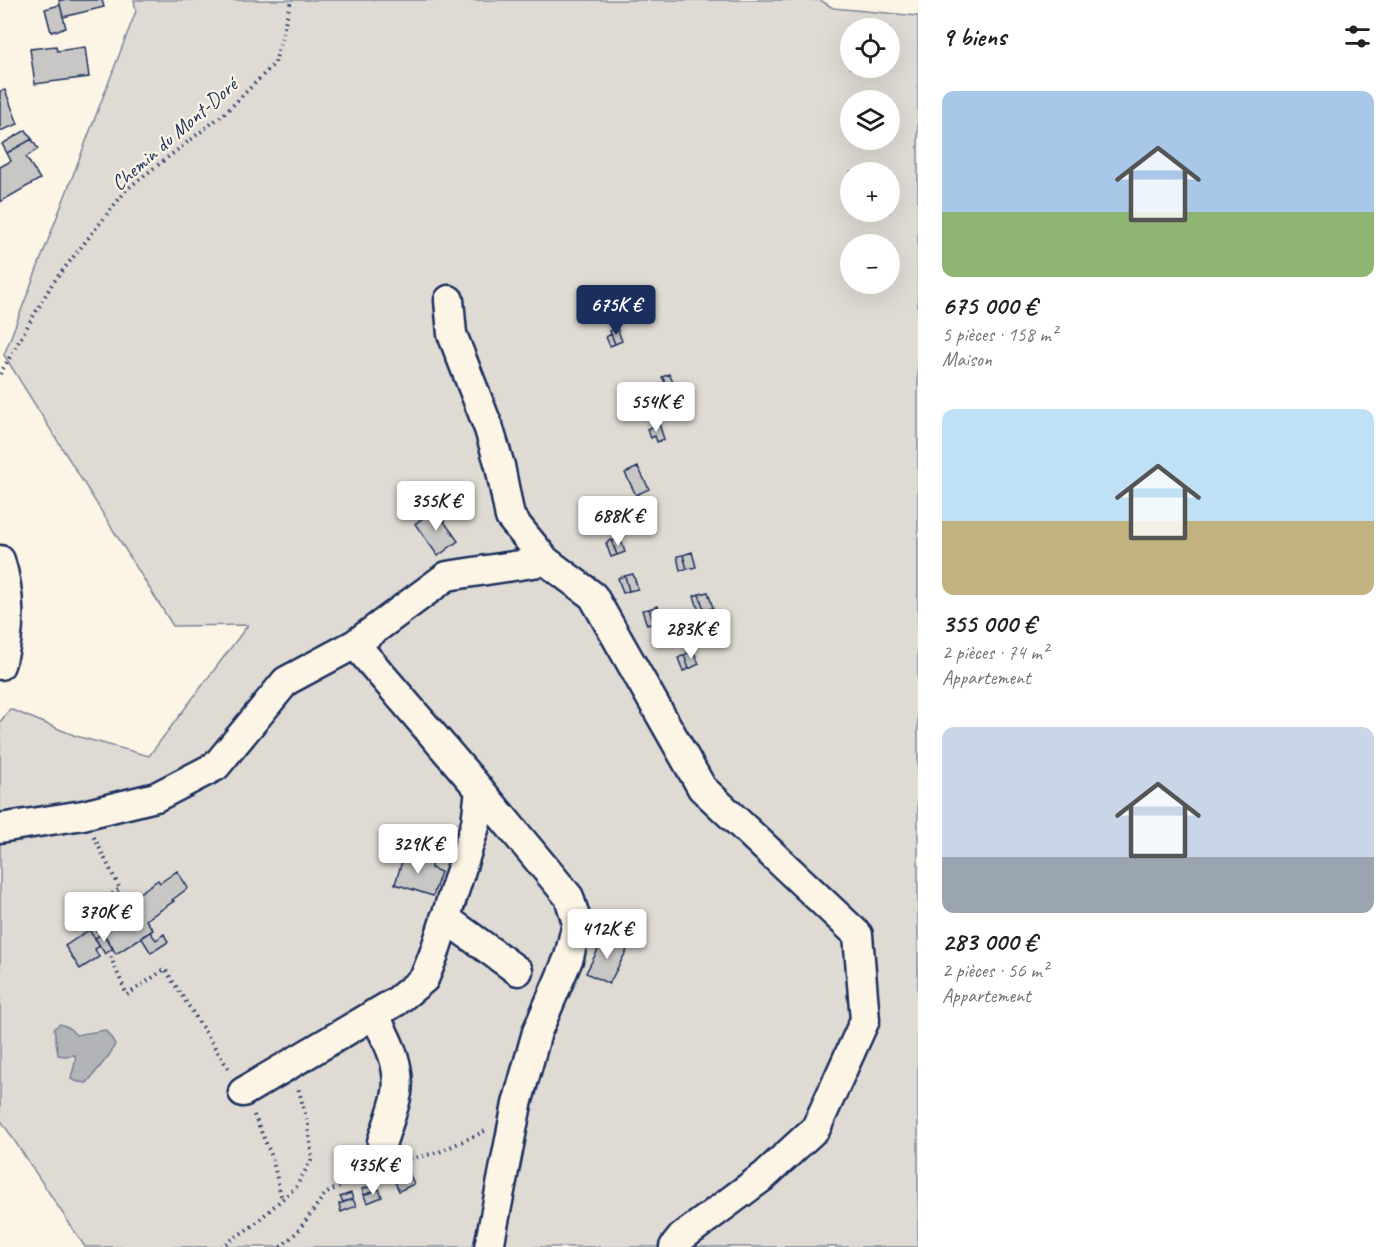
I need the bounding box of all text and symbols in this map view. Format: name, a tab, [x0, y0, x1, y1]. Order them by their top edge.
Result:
map controls	[840, 18, 900, 294]
button: locate	[840, 18, 900, 78]
text: 9 biens	[942, 20, 1006, 53]
icon: filters	[1341, 20, 1374, 53]
street label: Chemin du Mont-Doré	[106, 70, 245, 196]
button: layers	[840, 90, 900, 150]
icon: home	[1104, 130, 1212, 238]
button: +	[840, 162, 900, 222]
button: −	[840, 234, 900, 294]
pin: 675K €	[567, 285, 665, 336]
text: 675 000 €	[942, 289, 1037, 322]
text: 675K €	[590, 292, 642, 317]
text: 5 pièces · 158 m²	[942, 322, 1057, 347]
text: Maison	[942, 347, 992, 372]
pin: 554K €	[607, 382, 705, 433]
text: 554K €	[631, 389, 681, 414]
icon: home	[1104, 448, 1212, 556]
pin: 355K €	[387, 481, 485, 532]
text: 355K €	[411, 488, 461, 513]
pin: 688K €	[569, 496, 667, 547]
text: 688K €	[592, 503, 644, 528]
text: 355 000 €	[942, 607, 1036, 640]
pin: 283K €	[642, 609, 740, 660]
text: 283K €	[666, 616, 717, 641]
text: 2 pièces · 74 m²	[942, 640, 1048, 665]
text: Appartement	[942, 665, 1031, 690]
icon: home	[1104, 766, 1212, 874]
pin: 329K €	[369, 824, 467, 875]
text: 329K €	[393, 831, 443, 856]
pin: 370K €	[55, 892, 153, 943]
text: 370K €	[79, 899, 129, 924]
pin: 412K €	[558, 909, 656, 960]
text: 412K €	[582, 916, 633, 941]
text: 283 000 €	[942, 925, 1036, 958]
text: 2 pièces · 56 m²	[942, 958, 1048, 983]
text: Appartement	[942, 983, 1031, 1008]
pin: 435K €	[324, 1145, 422, 1196]
text: 435K €	[348, 1152, 398, 1177]

